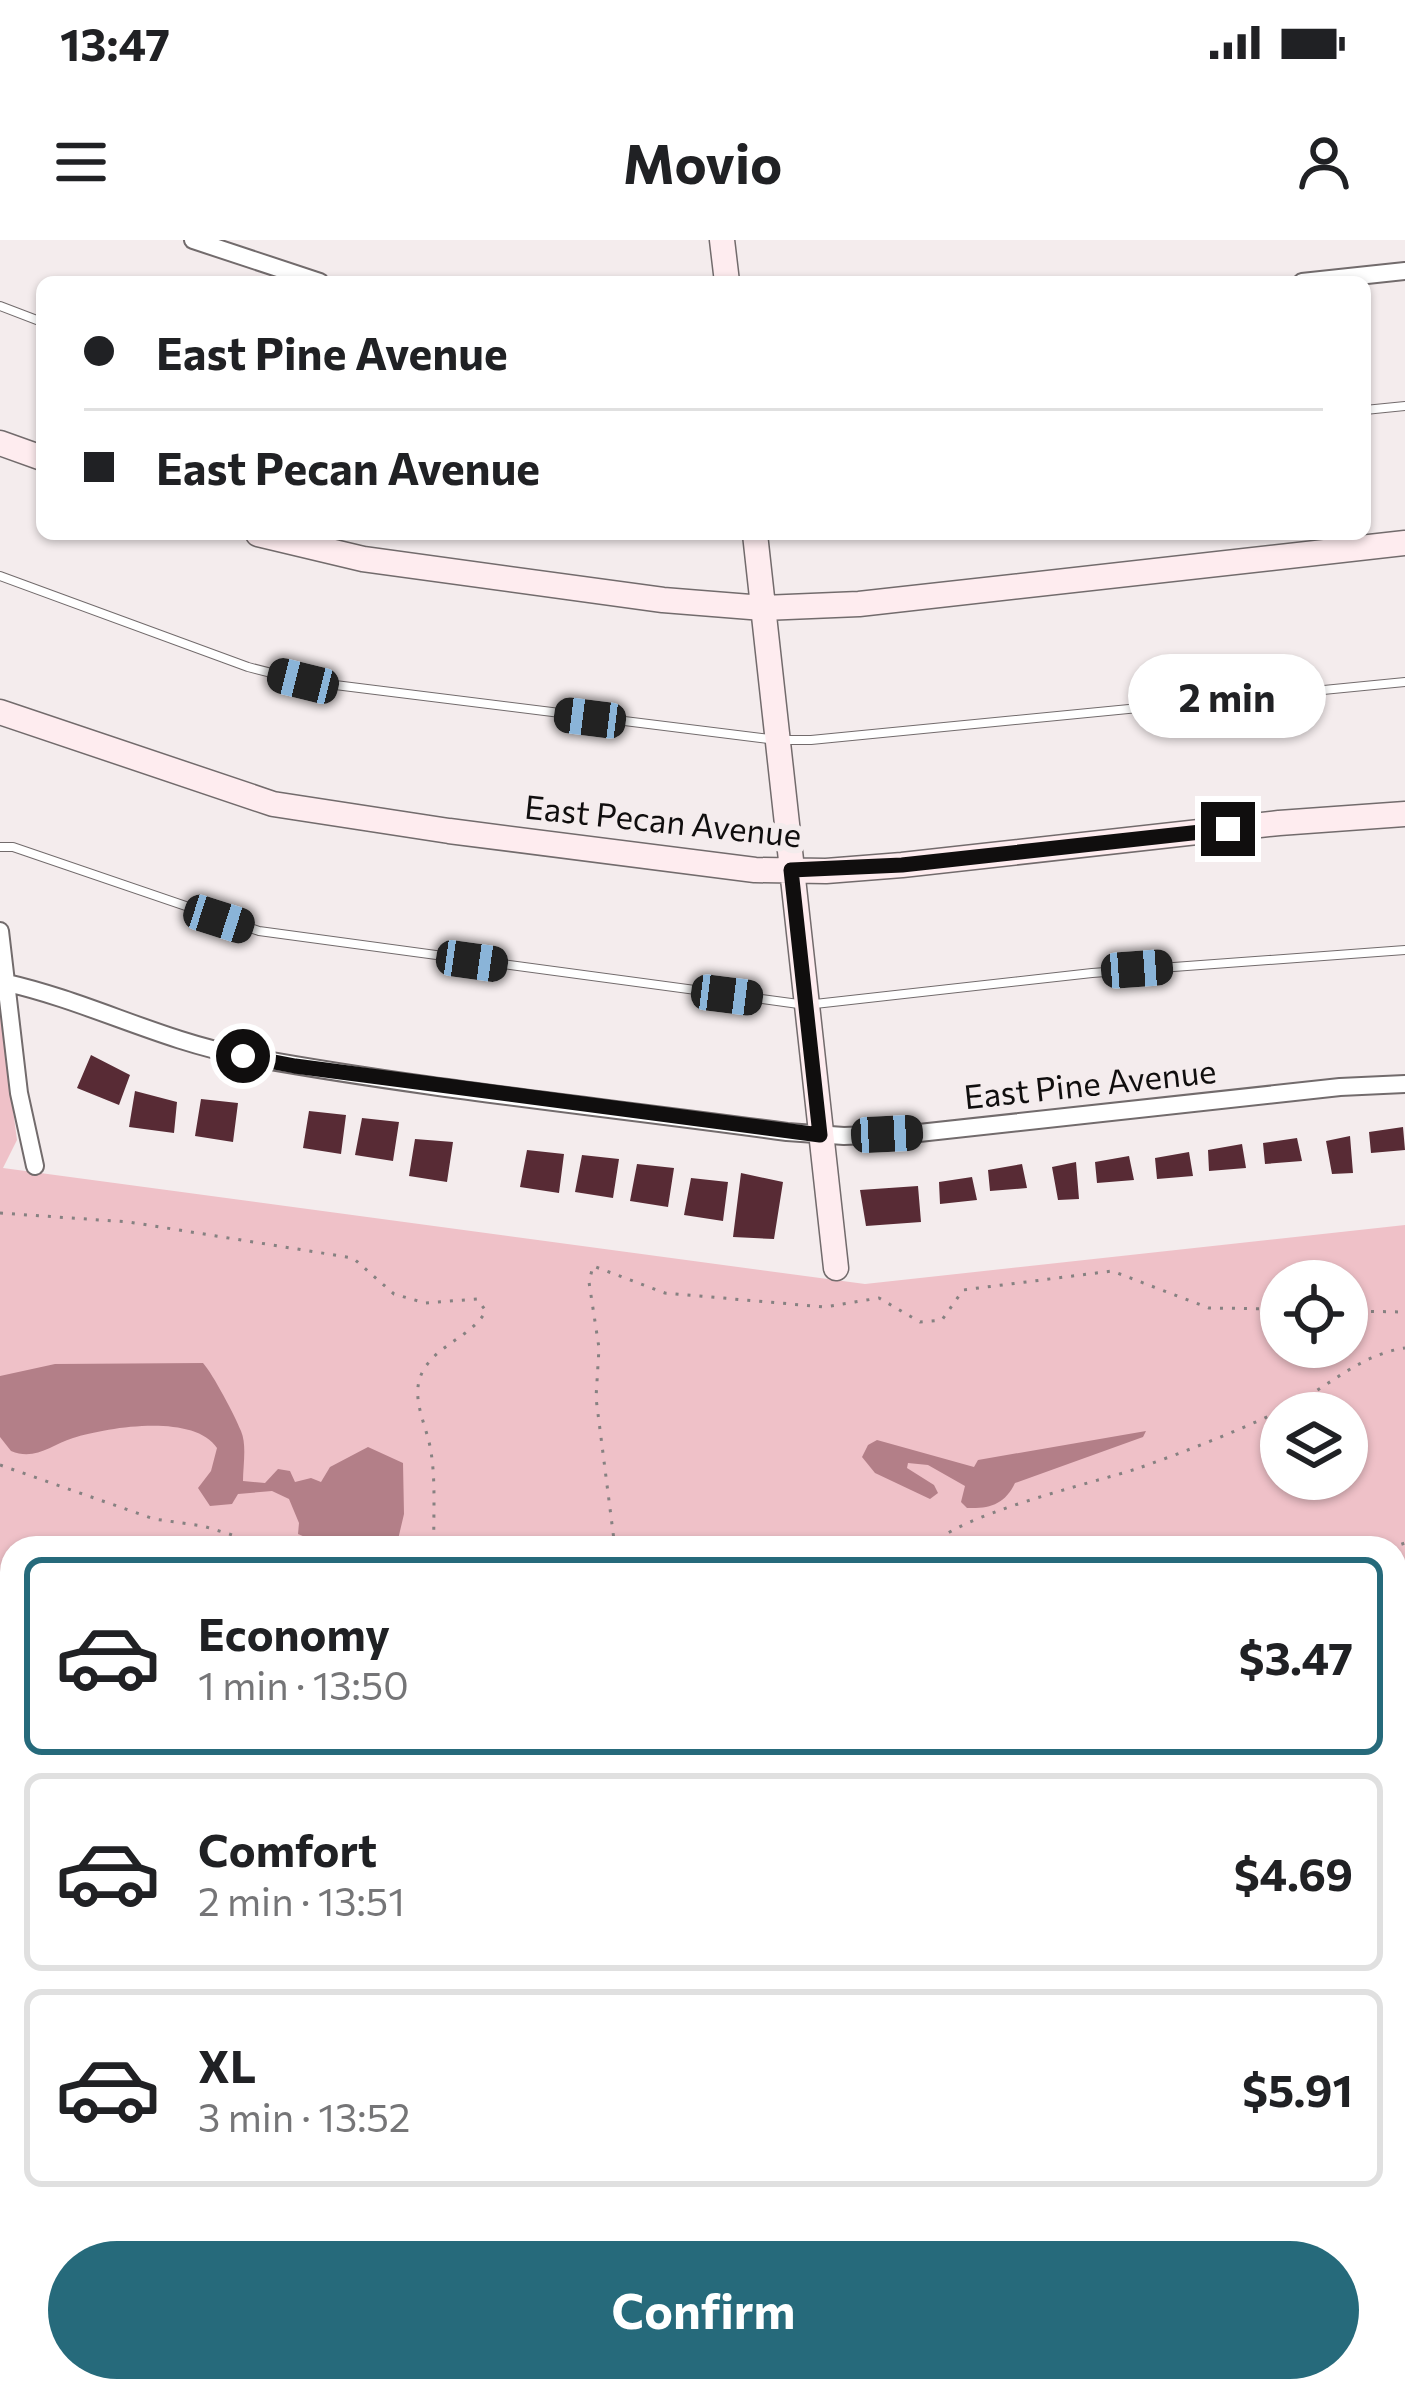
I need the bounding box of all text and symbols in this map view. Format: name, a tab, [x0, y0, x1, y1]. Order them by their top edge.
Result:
text: 13:47	[60, 15, 170, 70]
icon: menu	[48, 129, 114, 195]
text: Movio	[623, 129, 782, 195]
icon: person	[1291, 129, 1357, 195]
text: East Pine Avenue	[156, 324, 508, 379]
text: East Pecan Avenue	[156, 439, 540, 494]
car	[264, 655, 342, 707]
callout: 2 min	[1129, 655, 1327, 739]
text: 2 min	[1178, 672, 1276, 720]
car	[552, 696, 628, 740]
street label: East Pecan Avenue	[523, 785, 804, 854]
route end	[1201, 802, 1255, 856]
car	[179, 891, 259, 947]
car	[434, 938, 510, 984]
car	[1100, 949, 1174, 989]
car	[689, 973, 765, 1017]
route start	[216, 1029, 270, 1083]
street label: East Pine Avenue	[962, 1049, 1218, 1116]
car	[850, 1114, 924, 1154]
map controls	[1260, 1260, 1368, 1500]
button: locate	[1260, 1260, 1368, 1368]
button: layers	[1260, 1392, 1368, 1500]
icon: car	[54, 1602, 162, 1710]
text: Economy	[198, 1605, 390, 1660]
text: $3.47	[1239, 1629, 1353, 1684]
text: 1 min · 13:50	[198, 1660, 409, 1708]
icon: car	[54, 1818, 162, 1926]
text: Comfort	[198, 1821, 377, 1876]
text: $4.69	[1234, 1845, 1353, 1900]
text: 2 min · 13:51	[198, 1876, 405, 1924]
icon: car	[54, 2034, 162, 2142]
text: XL	[198, 2037, 256, 2092]
text: $5.91	[1242, 2061, 1353, 2116]
text: 3 min · 13:52	[198, 2092, 410, 2140]
button: Confirm	[48, 2241, 1359, 2379]

